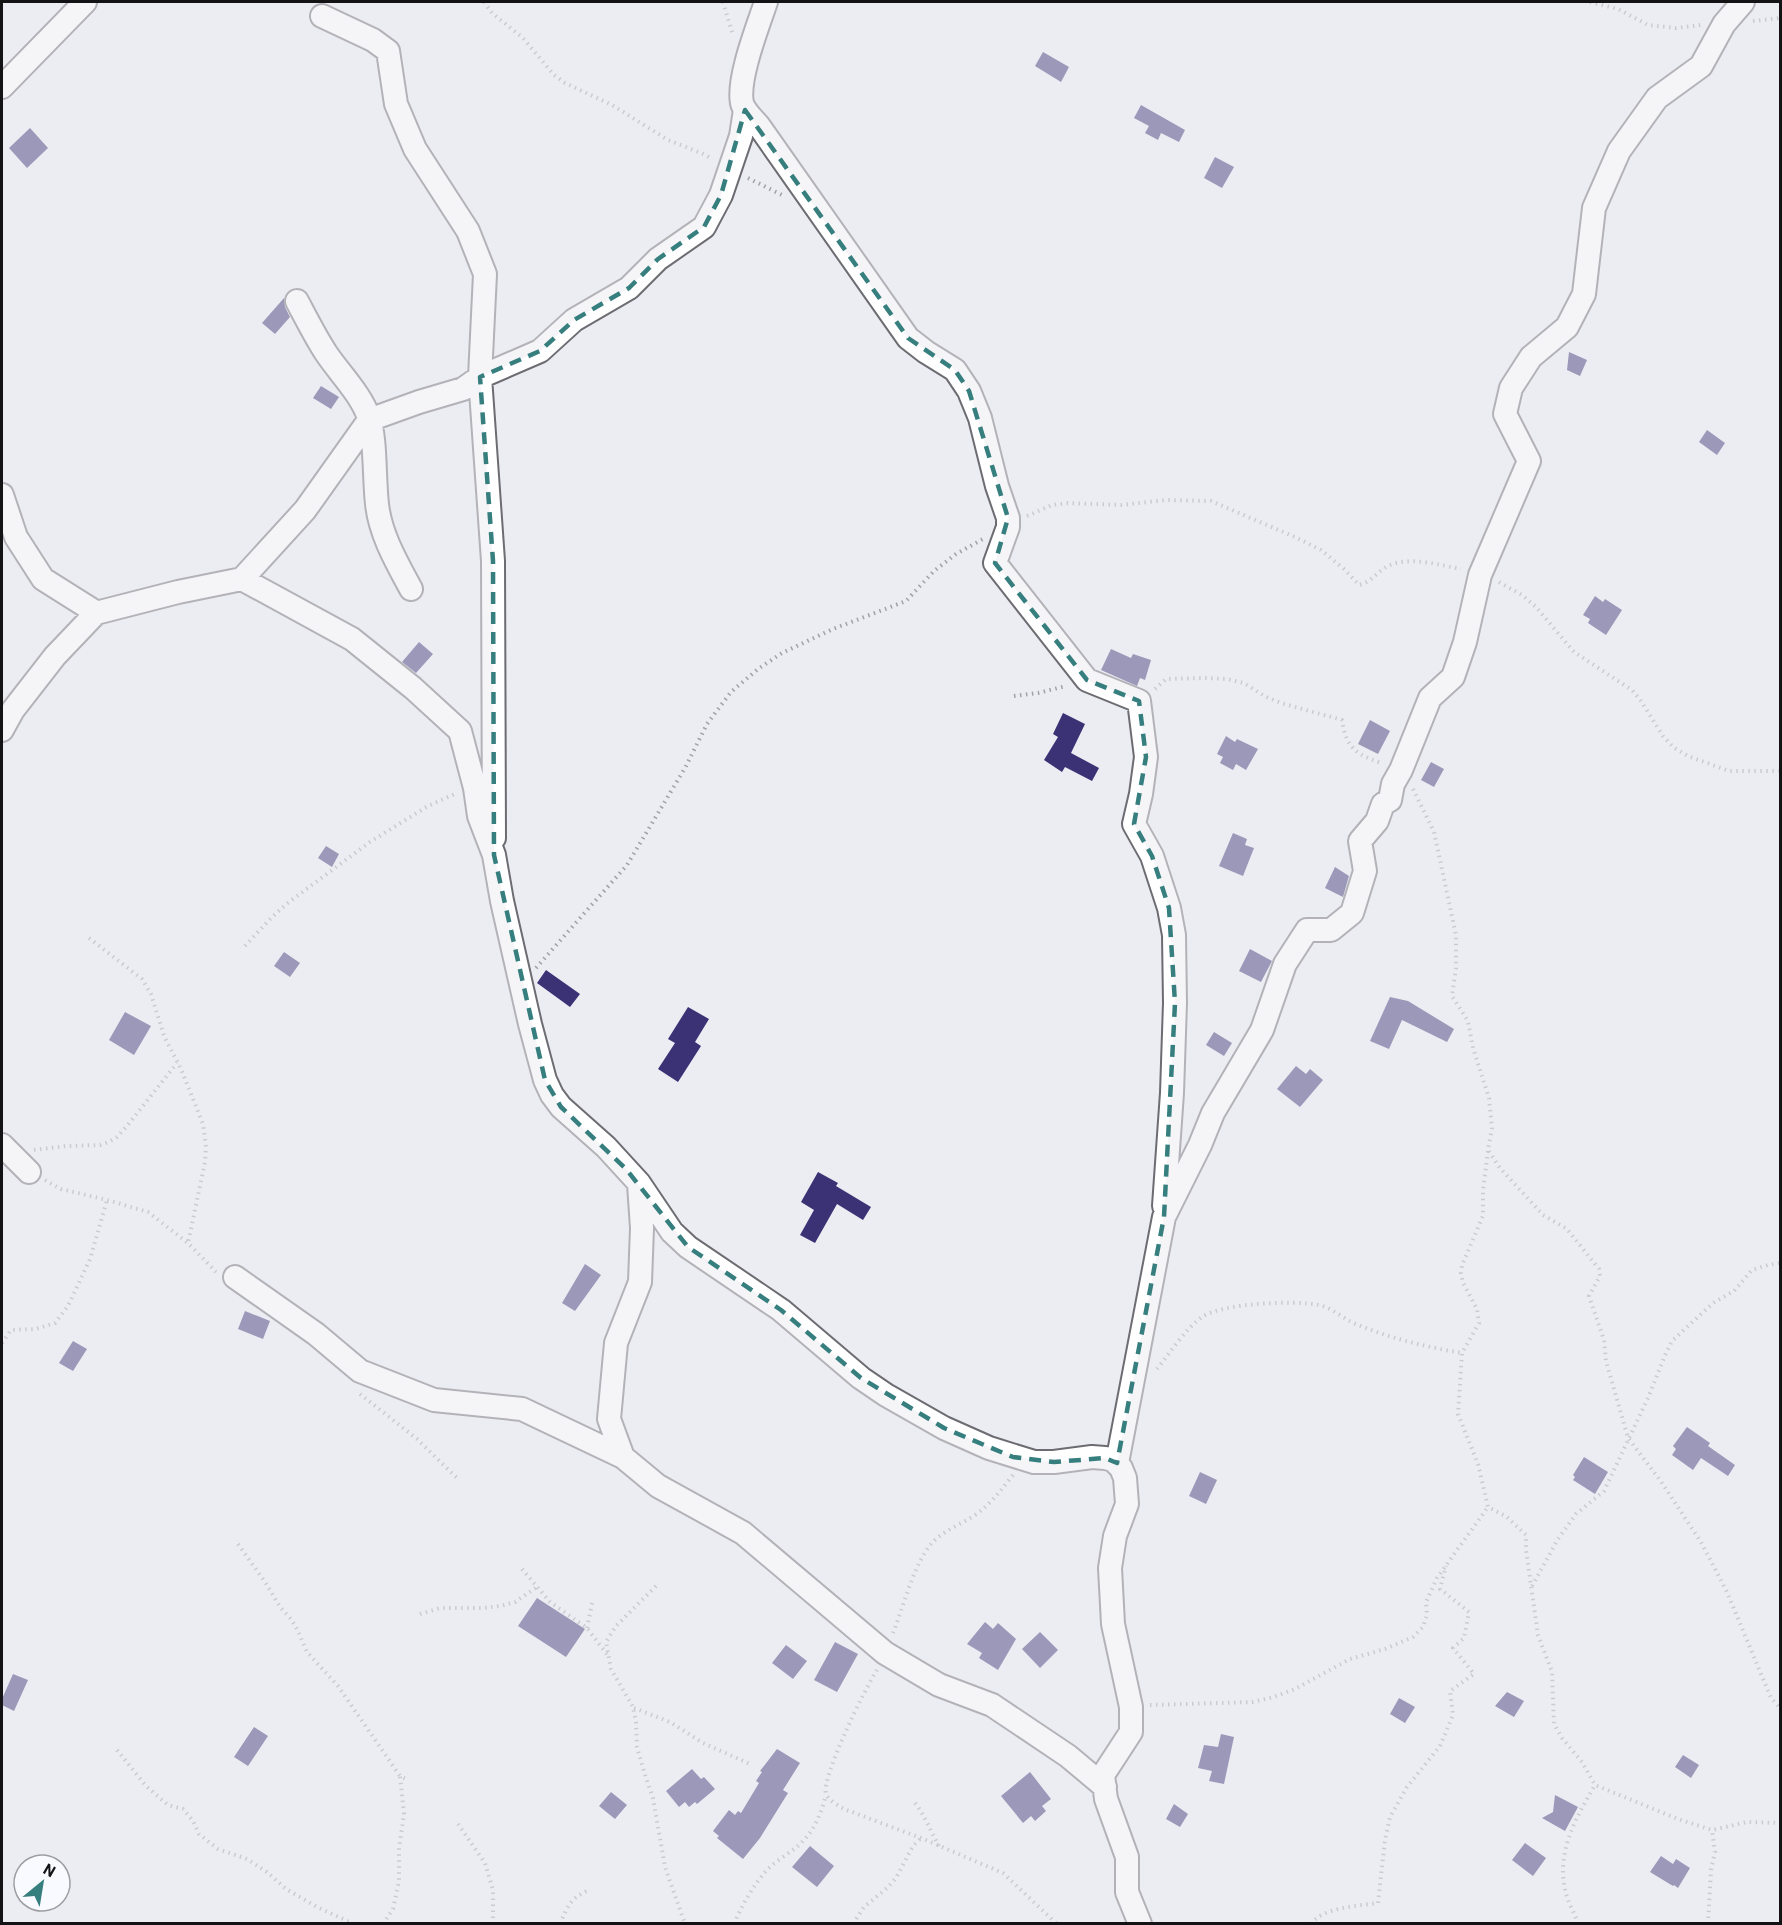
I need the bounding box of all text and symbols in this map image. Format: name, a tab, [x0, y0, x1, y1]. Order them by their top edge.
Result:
north arrow	[12, 1853, 72, 1913]
text: N	[40, 1859, 59, 1880]

